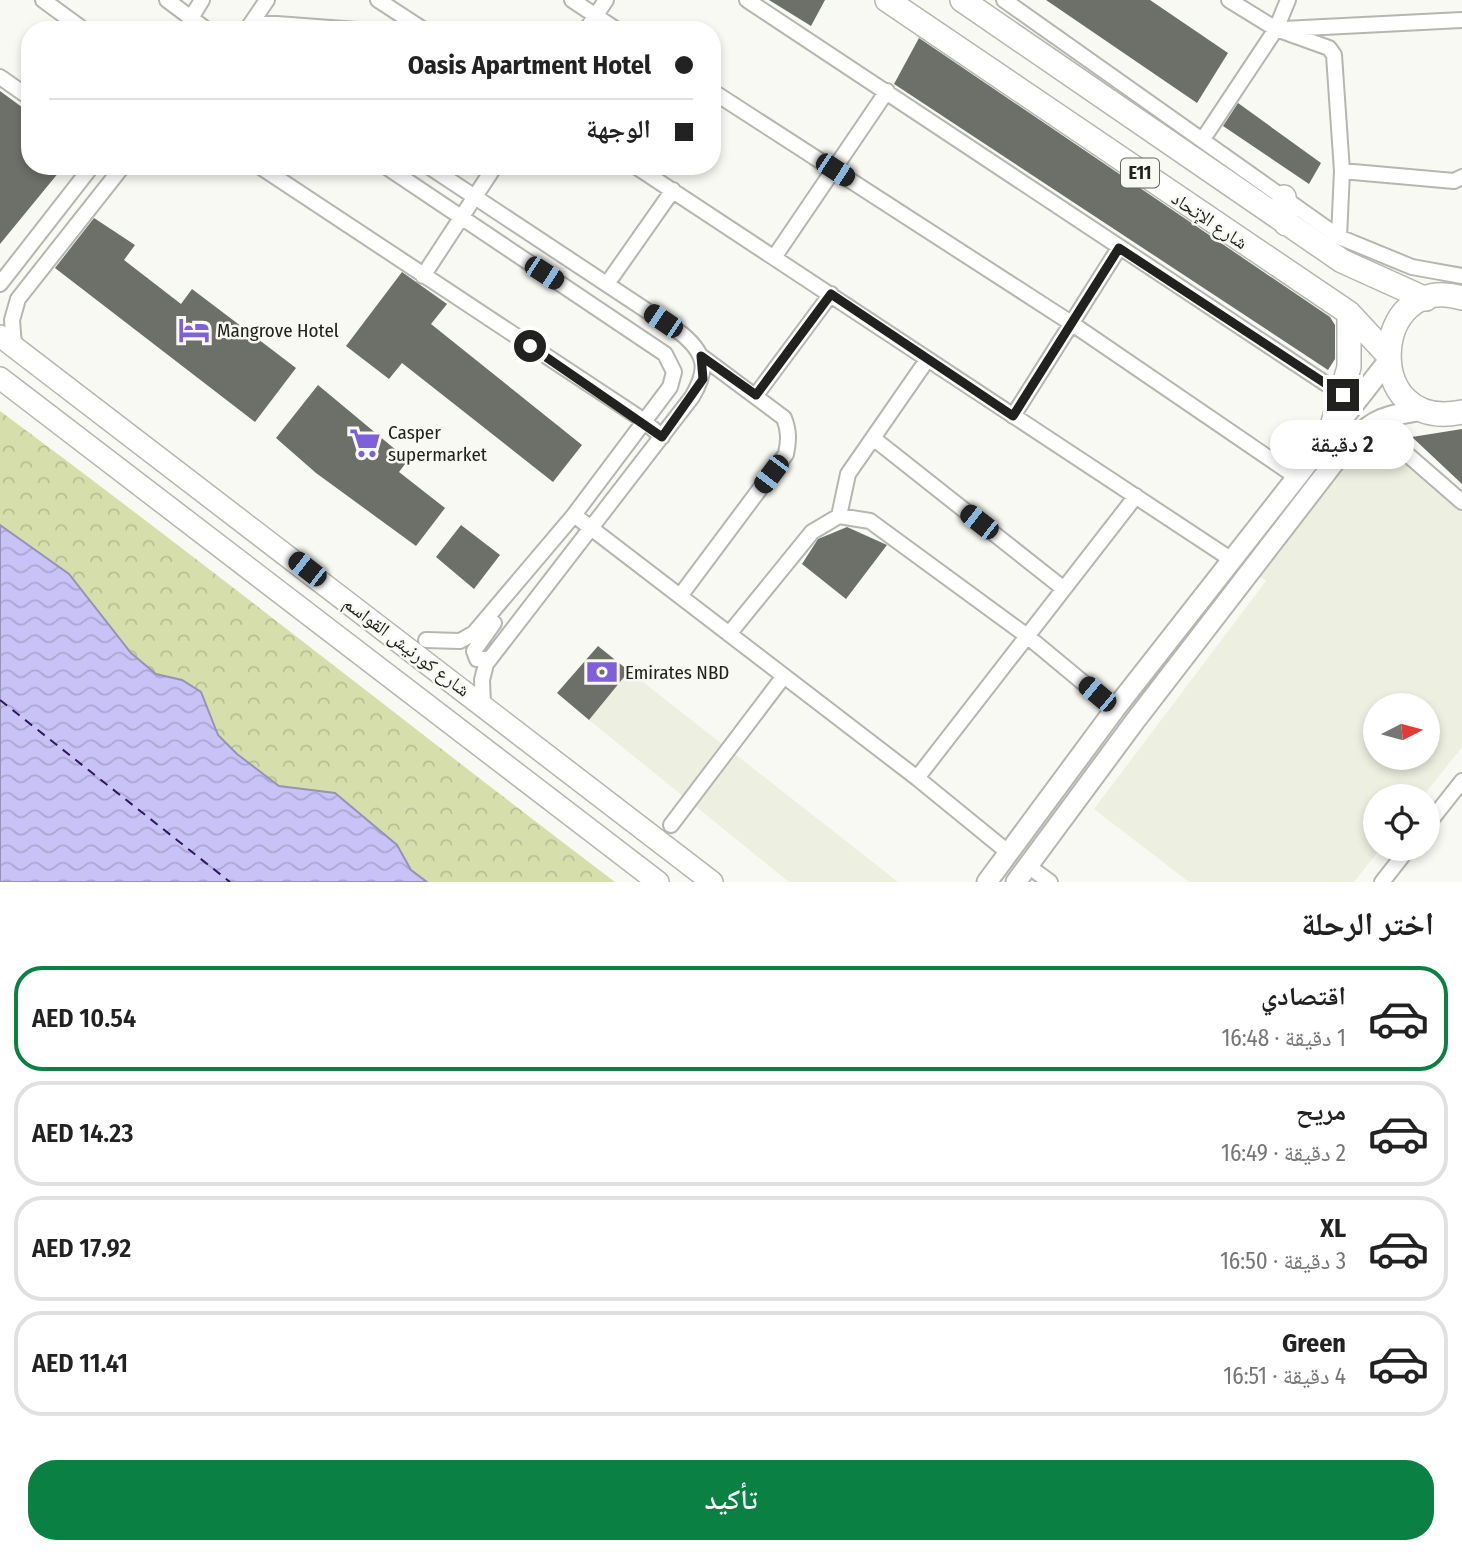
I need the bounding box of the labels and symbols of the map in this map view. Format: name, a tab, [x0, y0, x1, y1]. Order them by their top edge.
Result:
car	[812, 150, 859, 190]
road number: E11	[1121, 158, 1159, 188]
street label: شارع الإتحاد	[1167, 187, 1252, 255]
car	[521, 253, 568, 293]
car	[640, 301, 687, 341]
hotel icon: Mangrove Hotel	[177, 313, 211, 347]
place label: Mangrove Hotel	[217, 319, 339, 342]
route start	[514, 330, 546, 362]
route end	[1327, 379, 1359, 411]
callout: 2 دقيقة	[1271, 420, 1415, 468]
place label: Casper supermarket	[388, 421, 488, 466]
supermarket icon: Casper supermarket	[348, 426, 382, 460]
car	[750, 451, 793, 497]
car	[956, 501, 1003, 543]
car	[284, 548, 331, 590]
street label: شارع كورنيش القواسم	[338, 591, 474, 702]
bank icon: Emirates NBD	[585, 655, 619, 689]
place label: Emirates NBD	[625, 661, 729, 684]
car	[1075, 672, 1120, 716]
north arrow	[1363, 693, 1440, 770]

